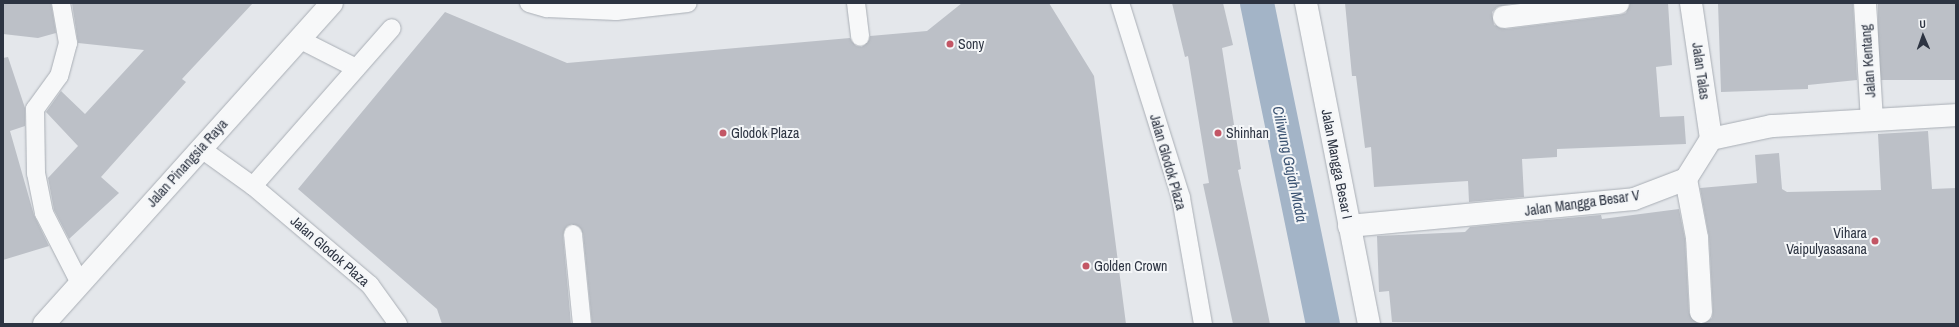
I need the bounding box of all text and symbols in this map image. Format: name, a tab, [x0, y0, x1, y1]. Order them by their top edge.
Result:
north arrow	[1903, 16, 1943, 56]
text: U	[1919, 17, 1926, 31]
street label: Jalan Kentang	[1857, 24, 1879, 98]
place label: Sony	[958, 36, 984, 52]
marker: Sony	[945, 39, 955, 49]
street label: Jalan Talas	[1689, 41, 1713, 101]
water label: Ciliwung Gajah Mada	[1269, 104, 1311, 224]
street label: Jalan Mangga Besar I	[1318, 108, 1356, 220]
street label: Jalan Glodok Plaza	[1146, 112, 1190, 212]
street label: Jalan Pinangsia Raya	[143, 116, 231, 210]
place label: Glodok Plaza	[731, 125, 799, 141]
place label: Shinhan	[1226, 125, 1269, 141]
marker: Glodok Plaza	[718, 128, 728, 138]
marker: Shinhan	[1213, 128, 1223, 138]
street label: Jalan Mangga Besar V	[1523, 187, 1641, 219]
street label: Jalan Glodok Plaza	[287, 212, 373, 290]
place label: Vihara Vaipulyasasana	[1786, 225, 1867, 258]
marker: Vihara Vaipulyasasana	[1870, 236, 1880, 246]
place label: Golden Crown	[1094, 258, 1167, 274]
marker: Golden Crown	[1081, 261, 1091, 271]

